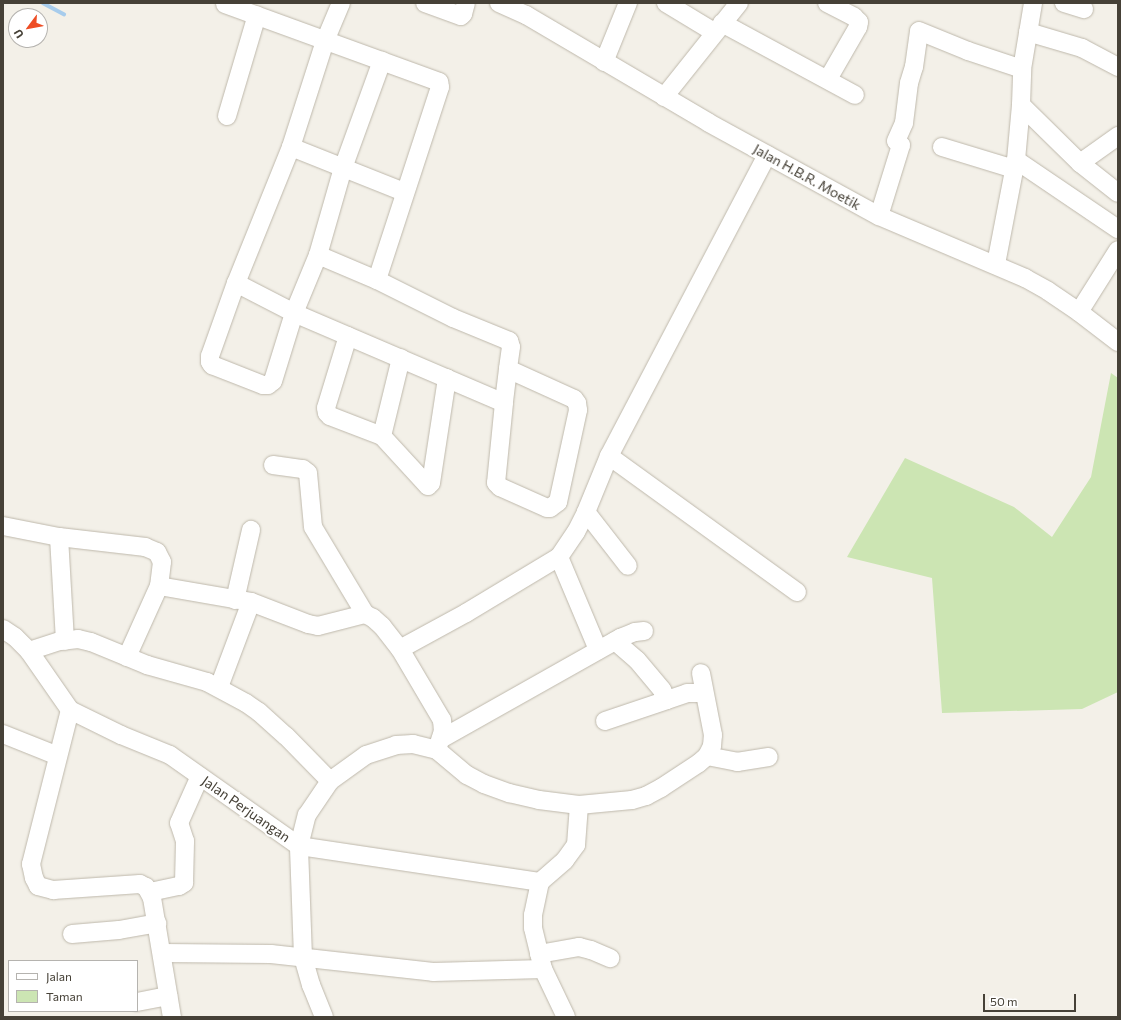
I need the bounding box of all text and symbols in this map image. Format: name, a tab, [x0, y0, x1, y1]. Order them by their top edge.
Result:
north arrow	[8, 8, 48, 48]
text: U	[11, 27, 26, 41]
street label: Jalan H.B.R. Moetik	[750, 140, 864, 214]
street label: Jalan Perjuangan	[199, 772, 293, 846]
legend	[8, 960, 138, 1012]
text: Jalan	[46, 969, 72, 983]
scale bar	[985, 986, 1078, 1012]
text: Taman	[46, 989, 83, 1003]
text: 50 m	[990, 994, 1018, 1008]

